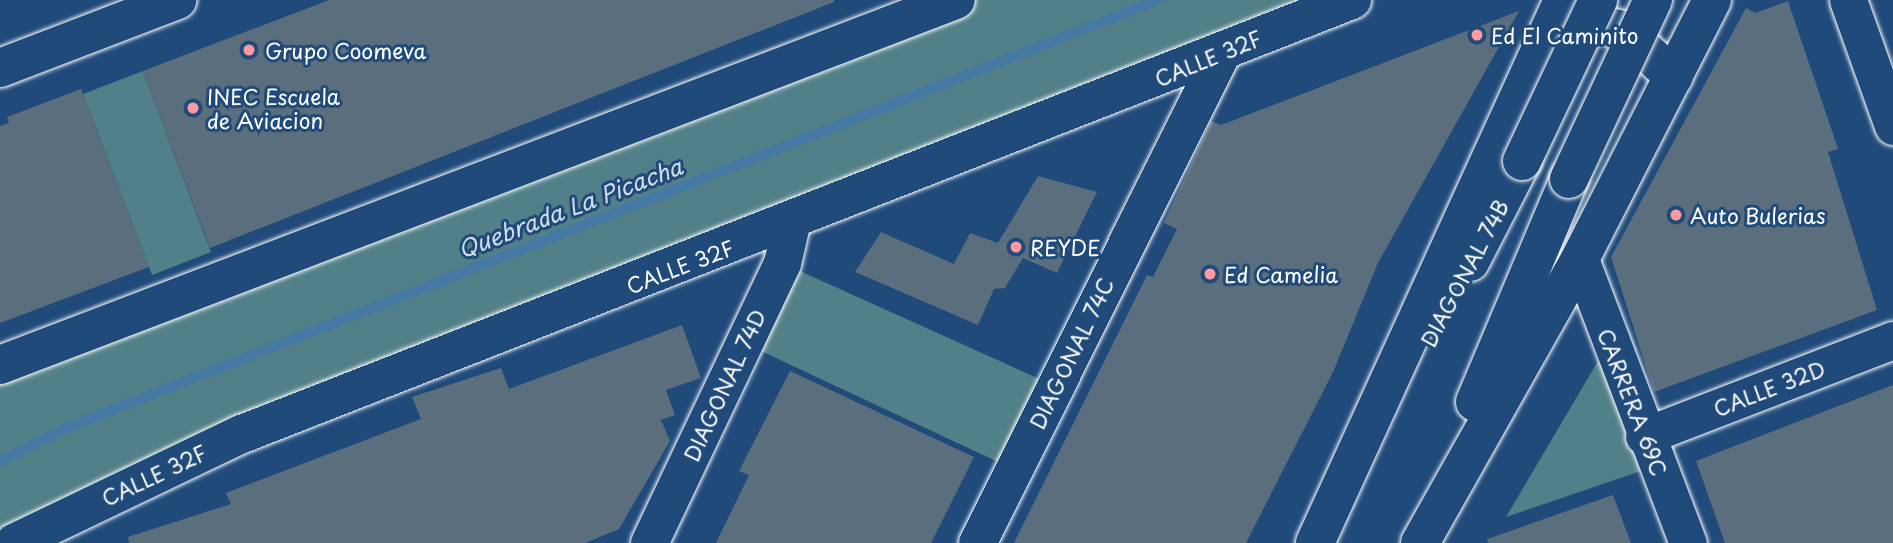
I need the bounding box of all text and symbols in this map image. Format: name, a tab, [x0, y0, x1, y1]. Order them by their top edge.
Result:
place label: Ed El Caminito	[1491, 22, 1642, 48]
street label: CALLE 32F	[1149, 25, 1267, 91]
marker: Ed El Caminito	[1469, 27, 1485, 43]
place label: Grupo Coomeva	[265, 37, 427, 63]
marker: Grupo Coomeva	[239, 40, 259, 60]
place label: INEC Escuela de Aviacion	[207, 83, 341, 133]
marker: INEC Escuela de Aviacion	[185, 100, 201, 116]
water label: Quebrada La Picacha	[454, 152, 686, 264]
street label: DIAGONAL 74B	[1415, 196, 1513, 350]
place label: Auto Bulerias	[1690, 202, 1827, 228]
marker: Auto Bulerias	[1668, 207, 1684, 223]
street label: CALLE 32F	[621, 233, 739, 299]
place label: REYDE	[1030, 234, 1100, 260]
marker: REYDE	[1008, 239, 1024, 255]
place label: Ed Camelia	[1224, 261, 1339, 287]
marker: Ed Camelia	[1202, 266, 1218, 282]
street label: DIAGONAL 74C	[1024, 274, 1118, 432]
street label: DIAGONAL 74D	[678, 306, 770, 464]
street label: CARRERA 69C	[1594, 325, 1672, 479]
street label: CALLE 32D	[1708, 355, 1830, 421]
street label: CALLE 32F	[96, 439, 212, 511]

